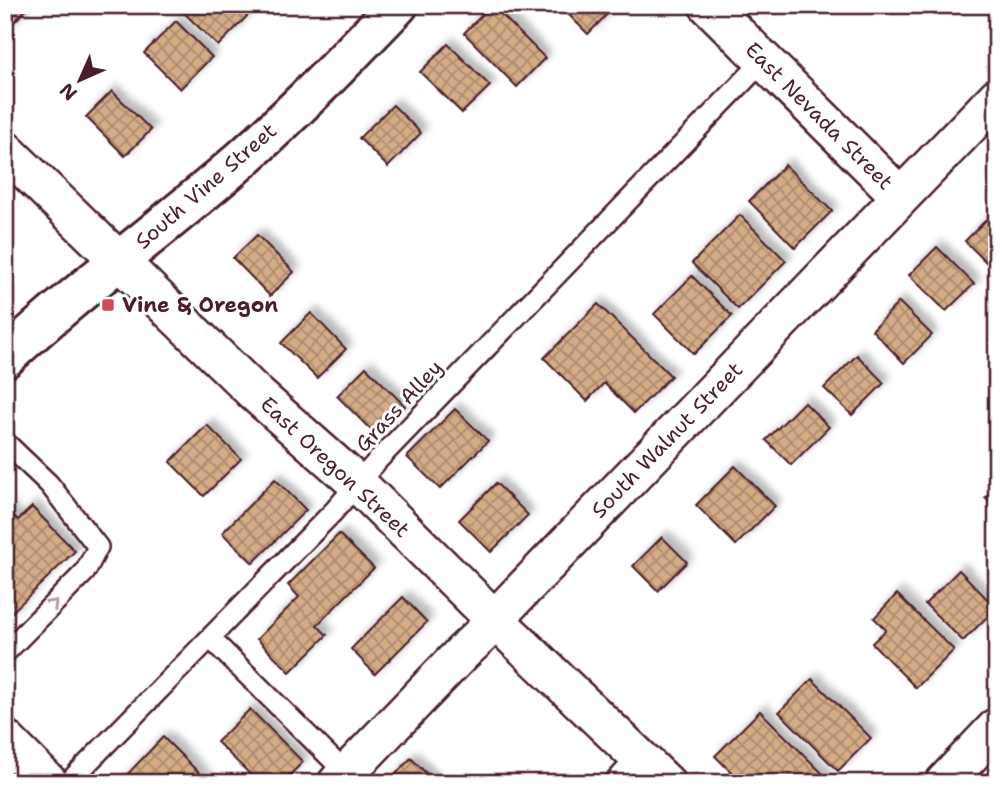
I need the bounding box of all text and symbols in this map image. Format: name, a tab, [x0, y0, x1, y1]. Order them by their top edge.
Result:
street label: East Nevada Street	[739, 36, 899, 196]
north arrow	[46, 46, 116, 116]
text: N	[54, 78, 82, 106]
street label: South Vine Street	[129, 117, 283, 255]
place label: Vine & Oregon	[122, 291, 278, 319]
marker: Vine & Oregon	[100, 297, 116, 313]
street label: Grass Alley	[349, 354, 449, 458]
street label: South Walnut Street	[585, 356, 749, 524]
street label: East Oregon Street	[254, 390, 416, 544]
one-way arrow	[45, 599, 58, 612]

